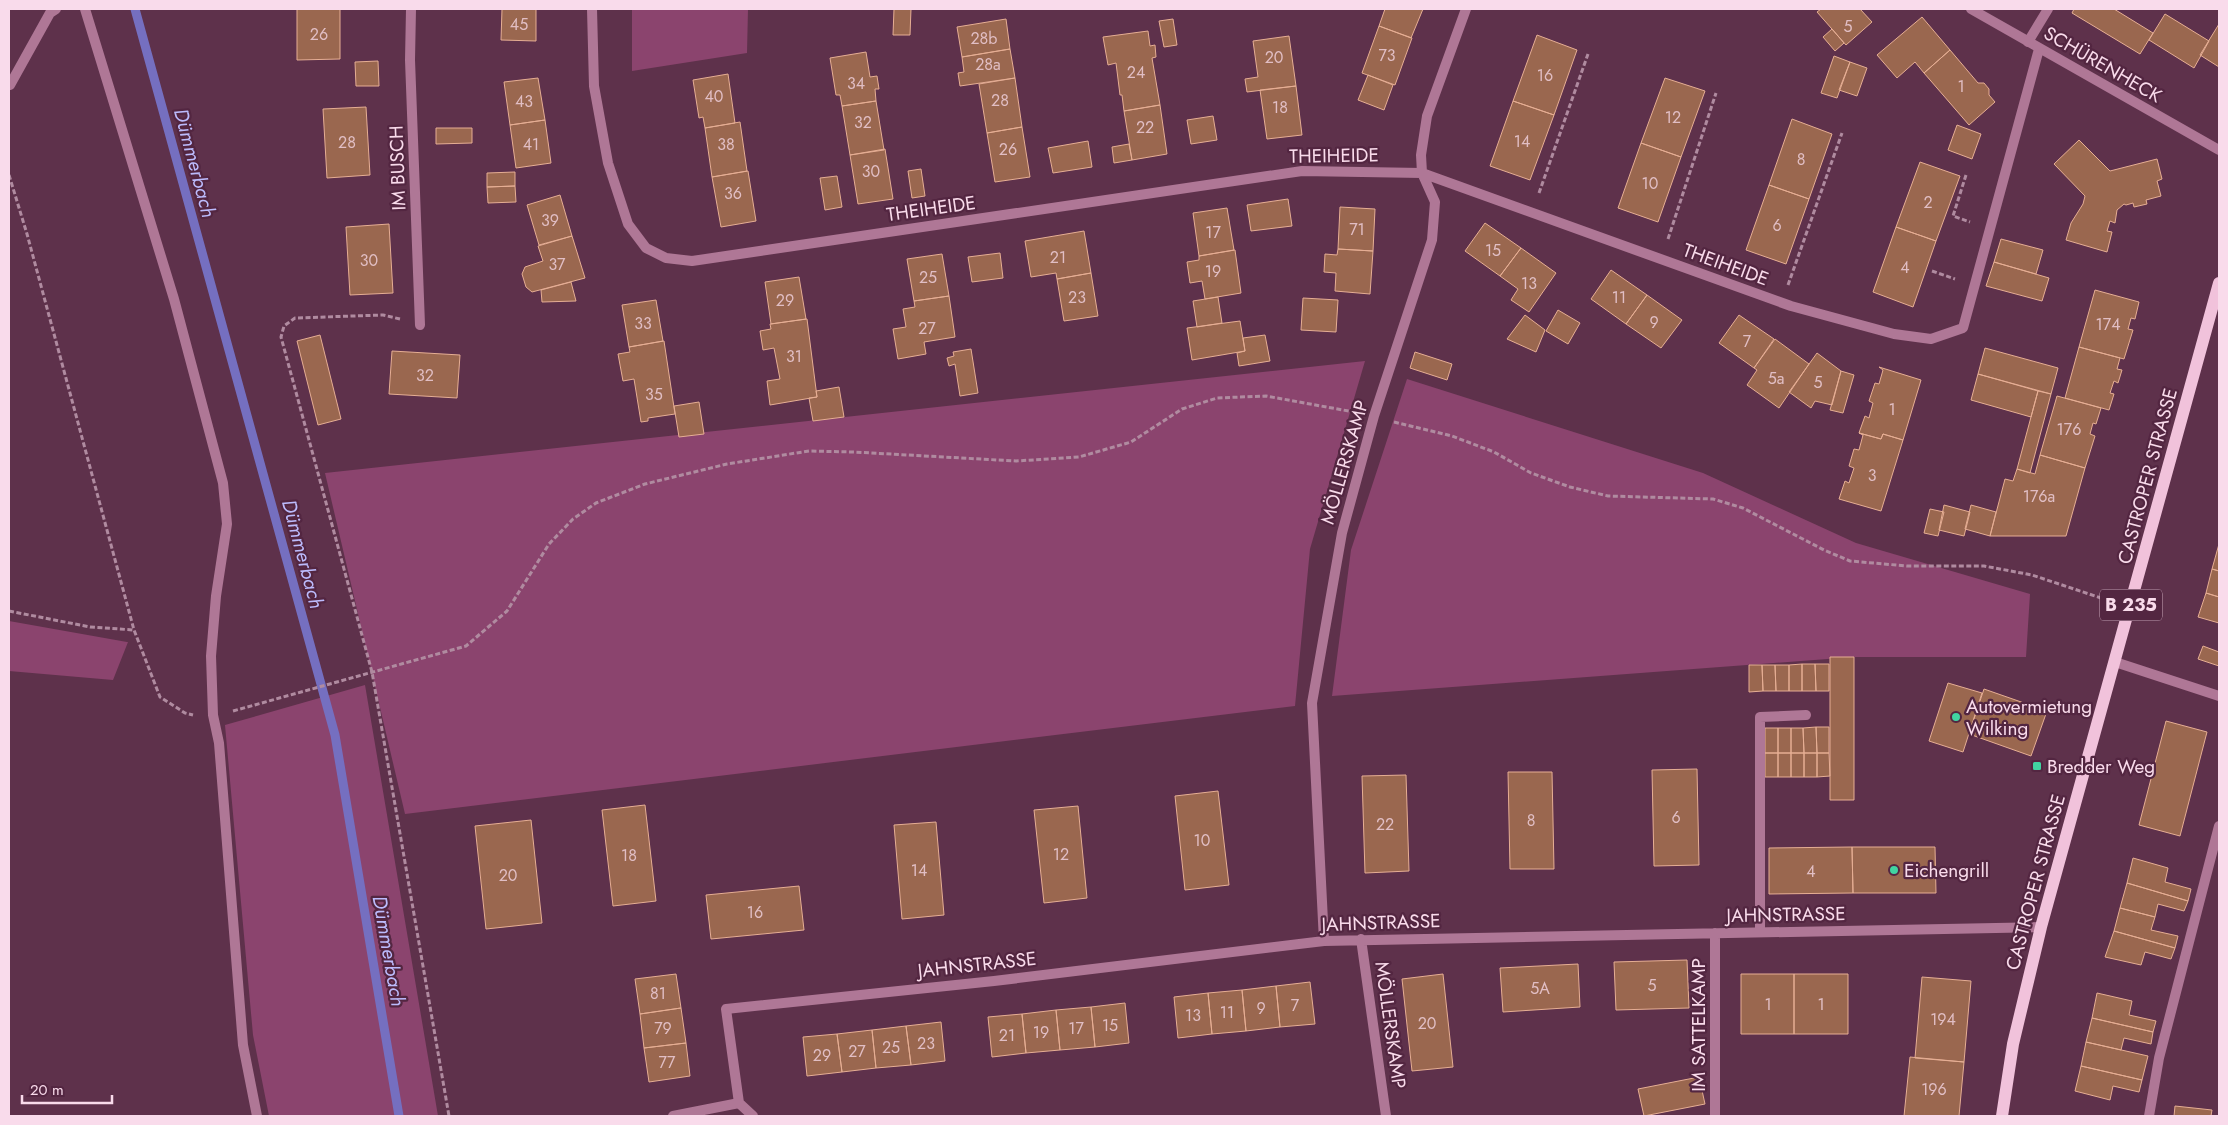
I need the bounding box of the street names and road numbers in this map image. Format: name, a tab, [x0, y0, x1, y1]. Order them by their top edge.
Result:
street label: SCHÜRENHECK	[2039, 20, 2167, 109]
street label: IM BUSCH	[383, 125, 412, 211]
street label: THEIHEIDE	[1289, 141, 1379, 170]
street label: THEIHEIDE	[885, 189, 977, 228]
street label: THEIHEIDE	[1679, 236, 1773, 292]
street label: CASTROPER STRASSE	[2111, 385, 2184, 567]
street label: MÖLLERSKAMP	[1314, 397, 1375, 527]
road number: B 235	[2100, 590, 2162, 620]
street label: CASTROPER STRASSE	[1999, 791, 2072, 973]
street label: JAHNSTRASSE	[1723, 900, 1846, 929]
street label: JAHNSTRASSE	[1318, 907, 1441, 938]
street label: JAHNSTRASSE	[913, 945, 1038, 984]
street label: IM SATTELKAMP	[1685, 958, 1712, 1092]
street label: MÖLLERSKAMP	[1368, 960, 1413, 1090]

